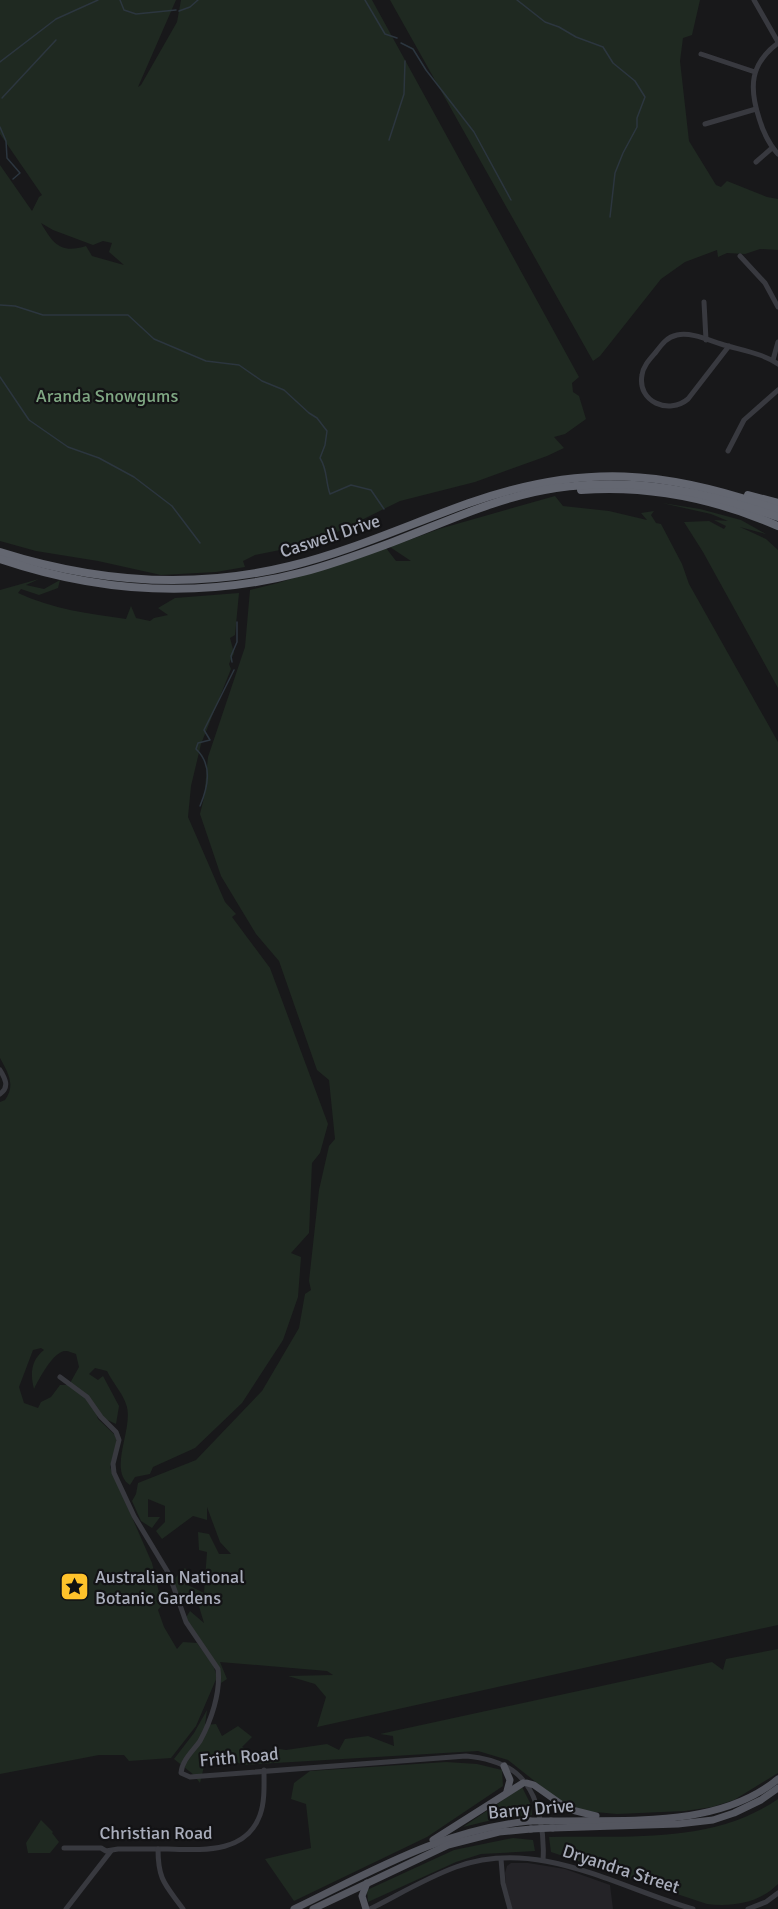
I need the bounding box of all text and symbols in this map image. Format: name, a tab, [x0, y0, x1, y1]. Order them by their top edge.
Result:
park label: Aranda Snowgums	[36, 385, 178, 407]
street label: Caswell Drive	[277, 509, 383, 563]
place label: Australian National Botanic Gardens	[95, 1566, 245, 1609]
place icon: Australian National Botanic Gardens	[58, 1571, 90, 1603]
street label: Frith Road	[199, 1743, 279, 1771]
street label: Barry Drive	[487, 1794, 575, 1824]
street label: Christian Road	[99, 1822, 213, 1844]
street label: Dryandra Street	[560, 1840, 682, 1898]

